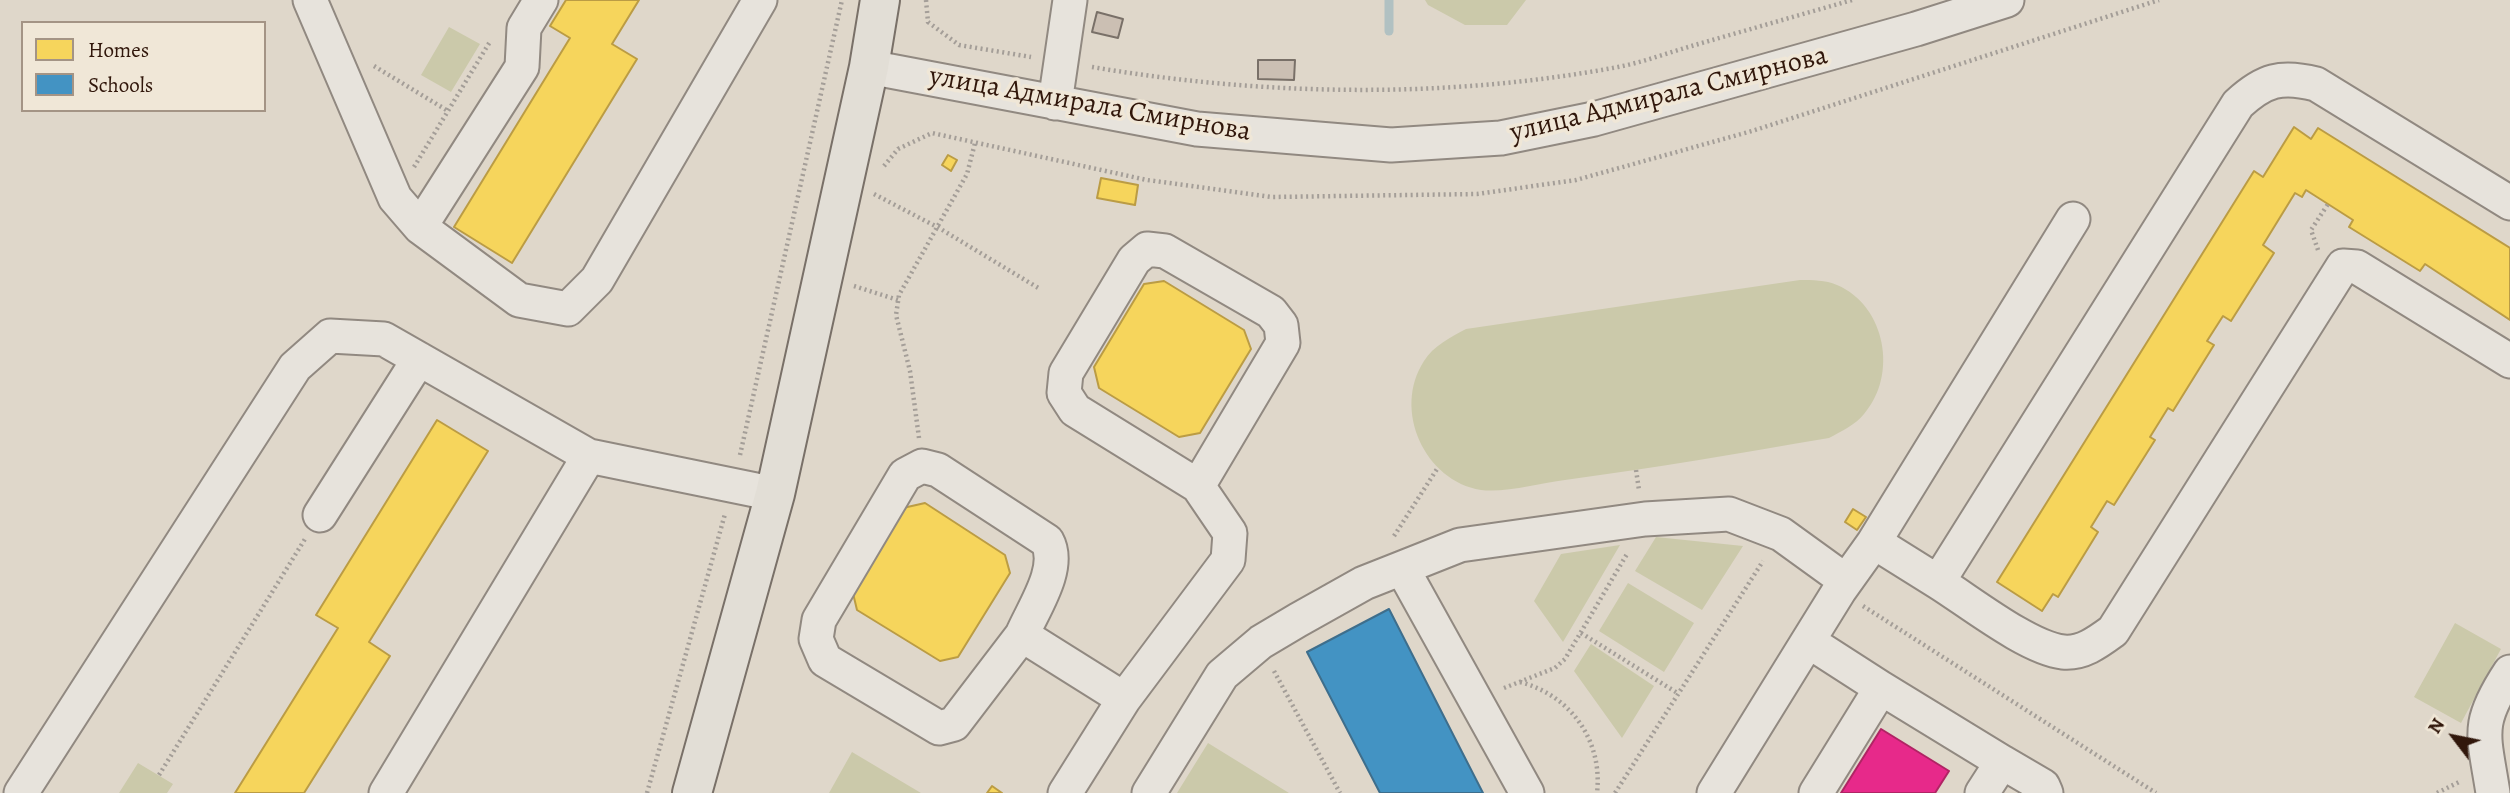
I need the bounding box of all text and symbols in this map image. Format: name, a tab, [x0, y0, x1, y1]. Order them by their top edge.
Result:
legend	[21, 21, 266, 112]
text: Homes	[88, 36, 149, 64]
street label: улица Адмирала Смирнова	[1507, 39, 1831, 151]
street label: улица Адмирала Смирнова	[927, 60, 1253, 150]
text: Schools	[88, 71, 153, 99]
north arrow	[2419, 702, 2489, 772]
text: N	[2421, 713, 2451, 739]

